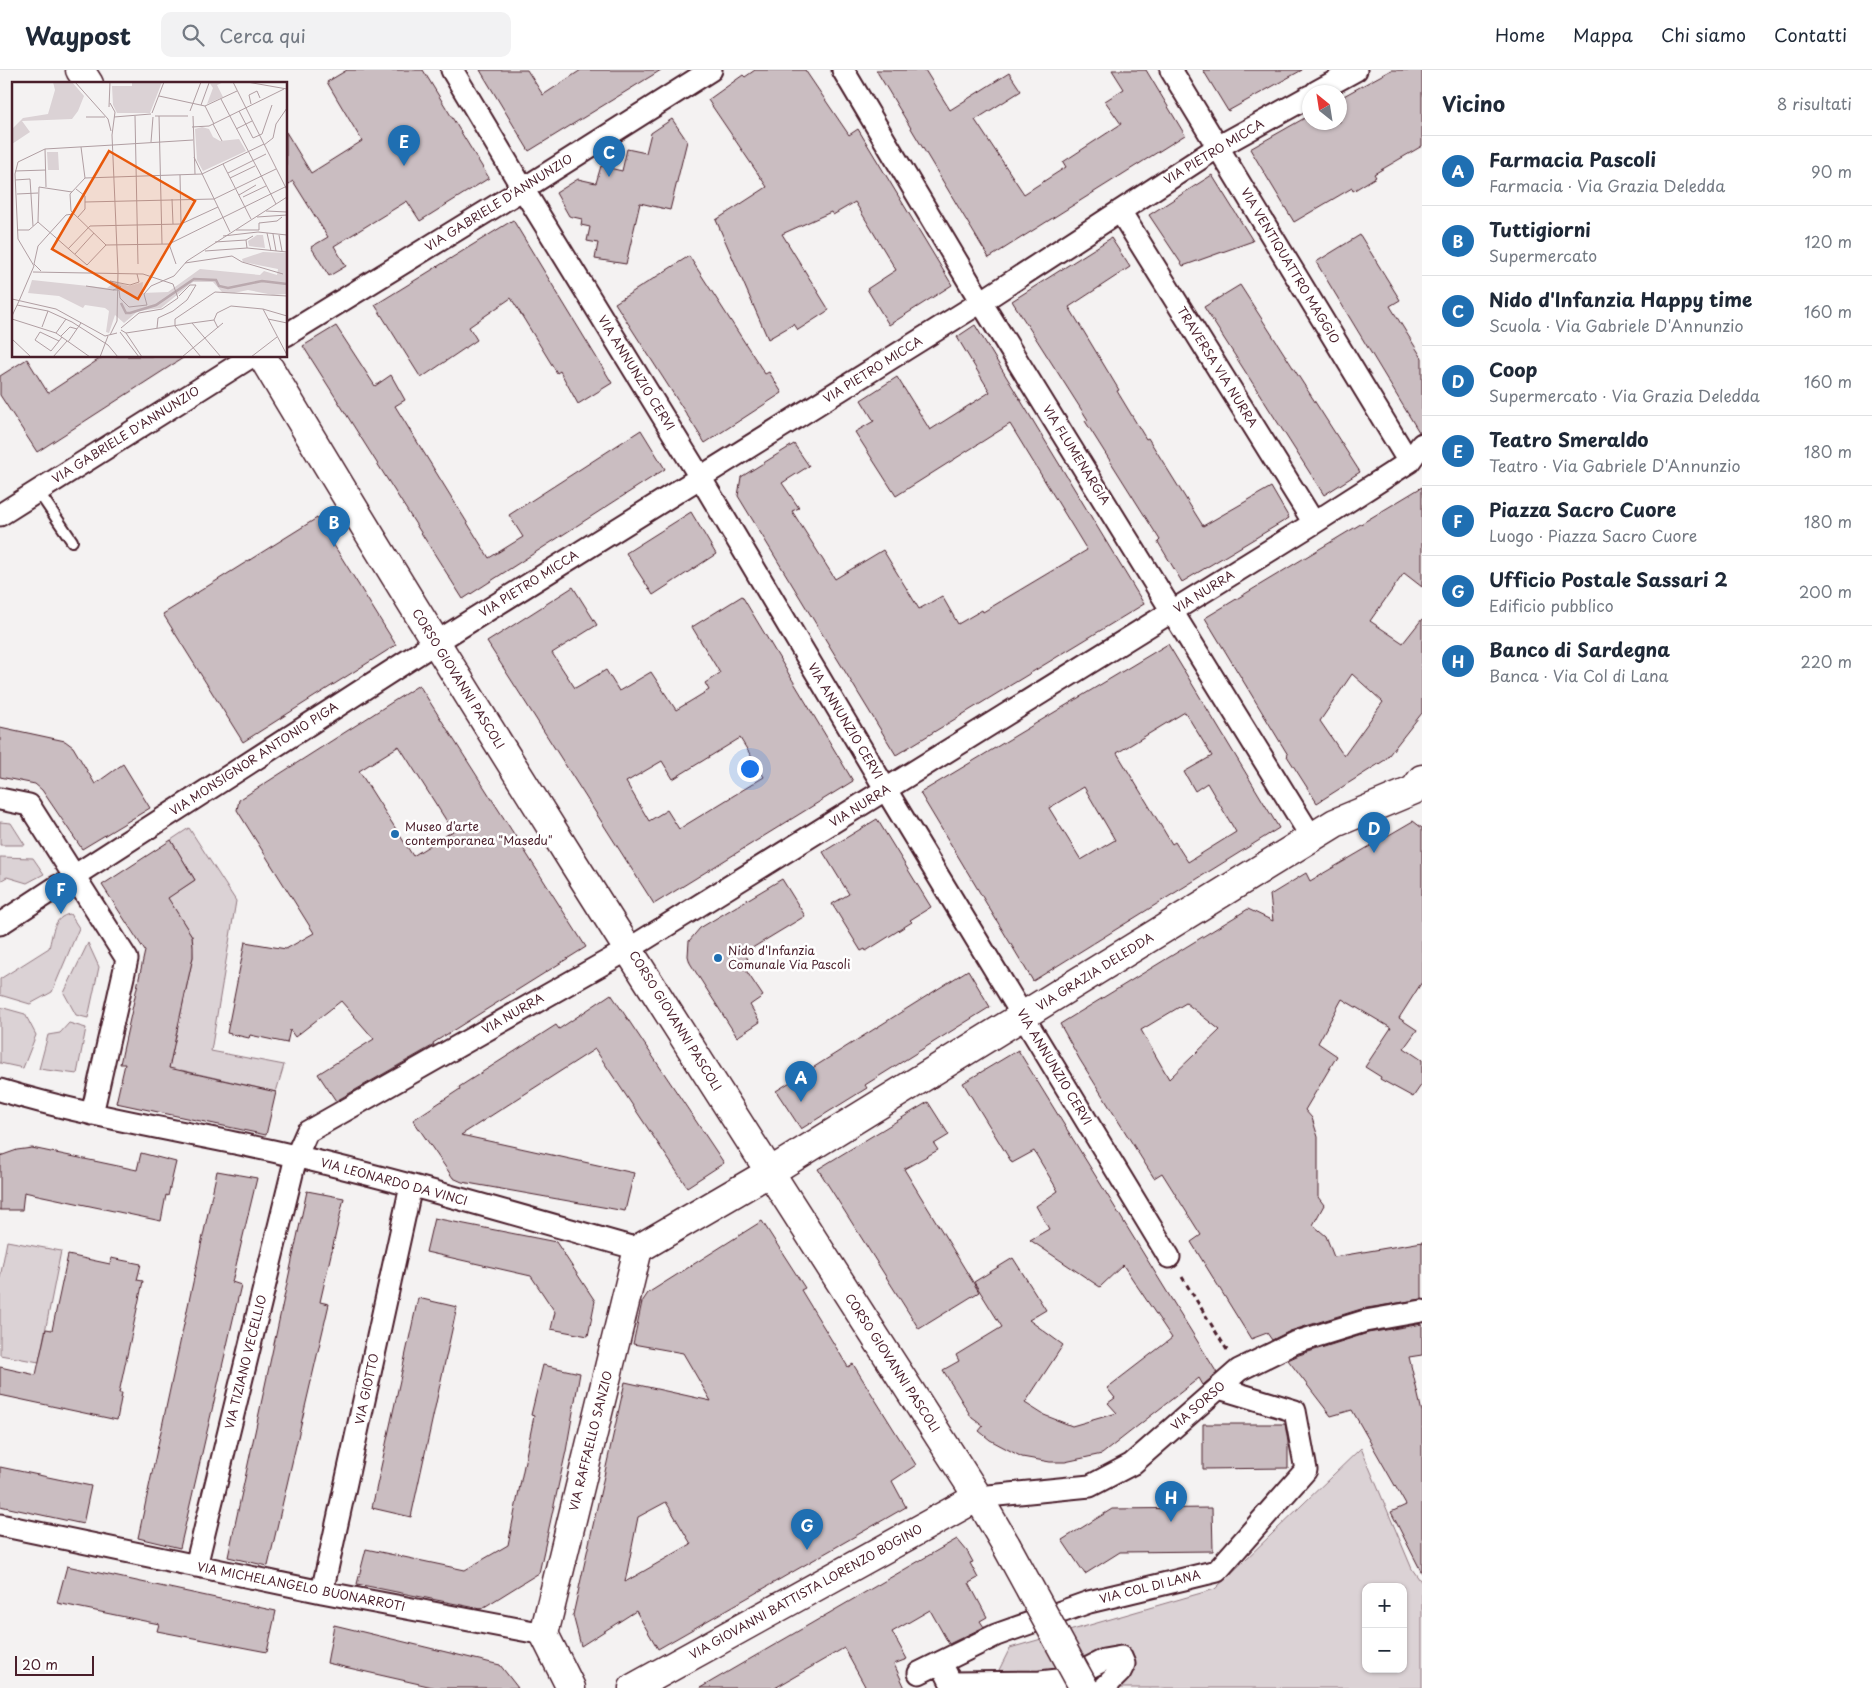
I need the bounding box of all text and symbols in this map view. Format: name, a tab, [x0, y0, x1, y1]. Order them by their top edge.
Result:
search box	[161, 12, 511, 57]
text: Waypost	[25, 17, 131, 53]
icon: search	[179, 21, 207, 49]
text: Cerca qui	[219, 21, 306, 49]
text: Home	[1495, 21, 1545, 48]
text: Mappa	[1573, 21, 1633, 48]
text: Chi siamo	[1661, 21, 1746, 48]
text: Contatti	[1774, 21, 1847, 48]
inset map	[12, 82, 288, 358]
north arrow	[1302, 85, 1347, 130]
text: Vicino	[1442, 87, 1505, 119]
text: 8 risultati	[1777, 91, 1852, 115]
street label: VIA PIETRO MICCA	[1160, 114, 1267, 188]
pin: E	[388, 125, 420, 166]
pin: C	[593, 136, 625, 177]
text: Farmacia Pascoli	[1489, 145, 1656, 173]
street label: VIA GABRIELE D'ANNUNZIO	[421, 149, 576, 255]
text: A	[1452, 159, 1464, 183]
text: 90 m	[1811, 159, 1852, 183]
text: Farmacia · Via Grazia Deledda	[1489, 173, 1725, 197]
street label: VIA VENTIQUATTRO MAGGIO	[1237, 184, 1345, 347]
text: Tuttigiorni	[1489, 215, 1591, 243]
text: B	[1453, 229, 1463, 253]
text: 120 m	[1805, 229, 1852, 253]
text: Supermercato	[1489, 243, 1597, 267]
text: Nido d'Infanzia Happy time	[1489, 285, 1752, 313]
text: C	[1452, 299, 1464, 323]
text: 160 m	[1804, 299, 1852, 323]
street label: TRAVERSA VIA NURRA	[1173, 303, 1262, 430]
street label: VIA ANNUNZIO CERVI	[594, 311, 680, 434]
text: Scuola · Via Gabriele D'Annunzio	[1489, 313, 1743, 337]
street label: VIA PIETRO MICCA	[819, 331, 925, 407]
text: Coop	[1489, 355, 1537, 383]
text: D	[1452, 369, 1464, 393]
text: 160 m	[1804, 369, 1852, 393]
street label: VIA GABRIELE D'ANNUNZIO	[48, 381, 203, 487]
text: Supermercato · Via Grazia Deledda	[1489, 383, 1760, 407]
street label: VIA FLUMENARGIA	[1039, 401, 1115, 508]
text: Teatro Smeraldo	[1489, 425, 1649, 453]
text: E	[1453, 439, 1463, 463]
text: 180 m	[1804, 439, 1852, 463]
text: Teatro · Via Gabriele D'Annunzio	[1489, 453, 1740, 477]
text: Piazza Sacro Cuore	[1489, 495, 1676, 523]
pin: B	[318, 506, 350, 547]
text: F	[1453, 509, 1463, 533]
text: 180 m	[1804, 509, 1852, 533]
text: Luogo · Piazza Sacro Cuore	[1489, 523, 1697, 547]
street label: VIA PIETRO MICCA	[475, 545, 581, 621]
street label: VIA NURRA	[1170, 565, 1237, 617]
text: Ufficio Postale Sassari 2	[1489, 565, 1728, 593]
text: G	[1451, 579, 1465, 603]
text: 200 m	[1799, 579, 1852, 603]
text: Edificio pubblico	[1489, 593, 1614, 617]
street label: CORSO GIOVANNI PASCOLI	[408, 605, 509, 752]
text: Banco di Sardegna	[1489, 635, 1670, 663]
text: H	[1452, 649, 1464, 673]
text: 220 m	[1801, 649, 1852, 673]
street label: VIA ANNUNZIO CERVI	[804, 659, 888, 782]
text: Banca · Via Col di Lana	[1489, 663, 1669, 687]
street label: VIA MONSIGNOR ANTONIO PIGA	[166, 697, 341, 819]
your location	[737, 756, 763, 782]
street label: VIA NURRA	[826, 779, 893, 831]
pin: D	[1358, 812, 1390, 853]
place label: Museo d'arte contemporanea "Masedu"	[405, 817, 553, 849]
marker: Museo d'arte contemporanea "Masedu"	[389, 828, 401, 840]
pin: F	[45, 873, 77, 914]
street label: VIA GRAZIA DELEDDA	[1032, 928, 1157, 1015]
place label: Nido d'Infanzia Comunale Via Pascoli	[728, 941, 850, 973]
street label: CORSO GIOVANNI PASCOLI	[625, 947, 726, 1094]
marker: Nido d'Infanzia Comunale Via Pascoli	[712, 952, 724, 964]
street label: VIA NURRA	[478, 988, 547, 1038]
street label: VIA ANNUNZIO CERVI	[1013, 1005, 1097, 1128]
pin: A	[785, 1061, 817, 1102]
street label: VIA LEONARDO DA VINCI	[319, 1153, 470, 1209]
street label: CORSO GIOVANNI PASCOLI	[841, 1290, 945, 1435]
street label: VIA TIZIANO VECELLIO	[220, 1293, 270, 1431]
street label: VIA GIOTTO	[350, 1352, 382, 1426]
street label: VIA RAFFAELLO SANZIO	[564, 1369, 616, 1513]
street label: VIA SORSO	[1166, 1377, 1228, 1434]
pin: H	[1155, 1481, 1187, 1522]
pin: G	[791, 1509, 823, 1550]
street label: VIA GIOVANNI BATTISTA LORENZO BOGINO	[686, 1521, 926, 1663]
street label: VIA MICHELANGELO BUONARROTI	[196, 1557, 407, 1615]
street label: VIA COL DI LANA	[1097, 1565, 1202, 1607]
map controls	[1362, 1583, 1407, 1673]
button: +	[1362, 1583, 1407, 1628]
button: −	[1362, 1628, 1407, 1673]
scale bar	[15, 1653, 94, 1676]
text: 20 m	[22, 1654, 58, 1675]

